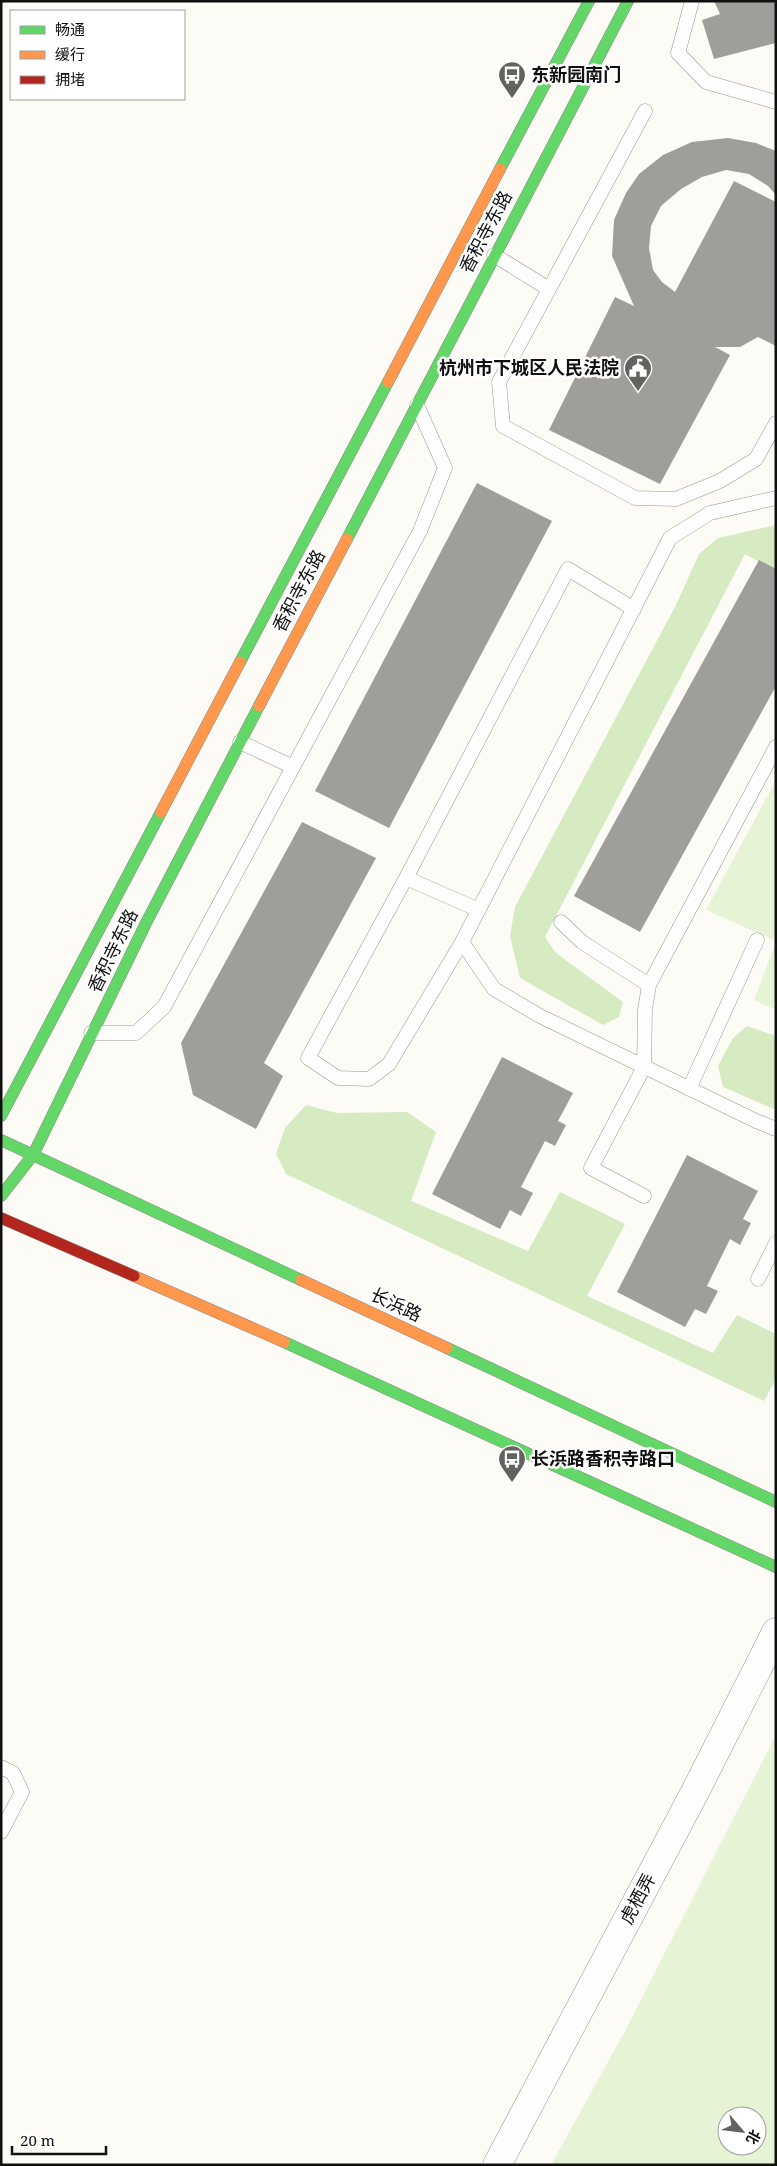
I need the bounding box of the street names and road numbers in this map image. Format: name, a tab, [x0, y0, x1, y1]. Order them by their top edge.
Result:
street label: 香积寺东路	[453, 186, 517, 277]
street label: 香积寺东路	[266, 545, 330, 636]
street label: 香积寺东路	[82, 905, 143, 996]
street label: 长浜路	[367, 1282, 426, 1326]
street label: 虎栖弄	[614, 1869, 660, 1928]

